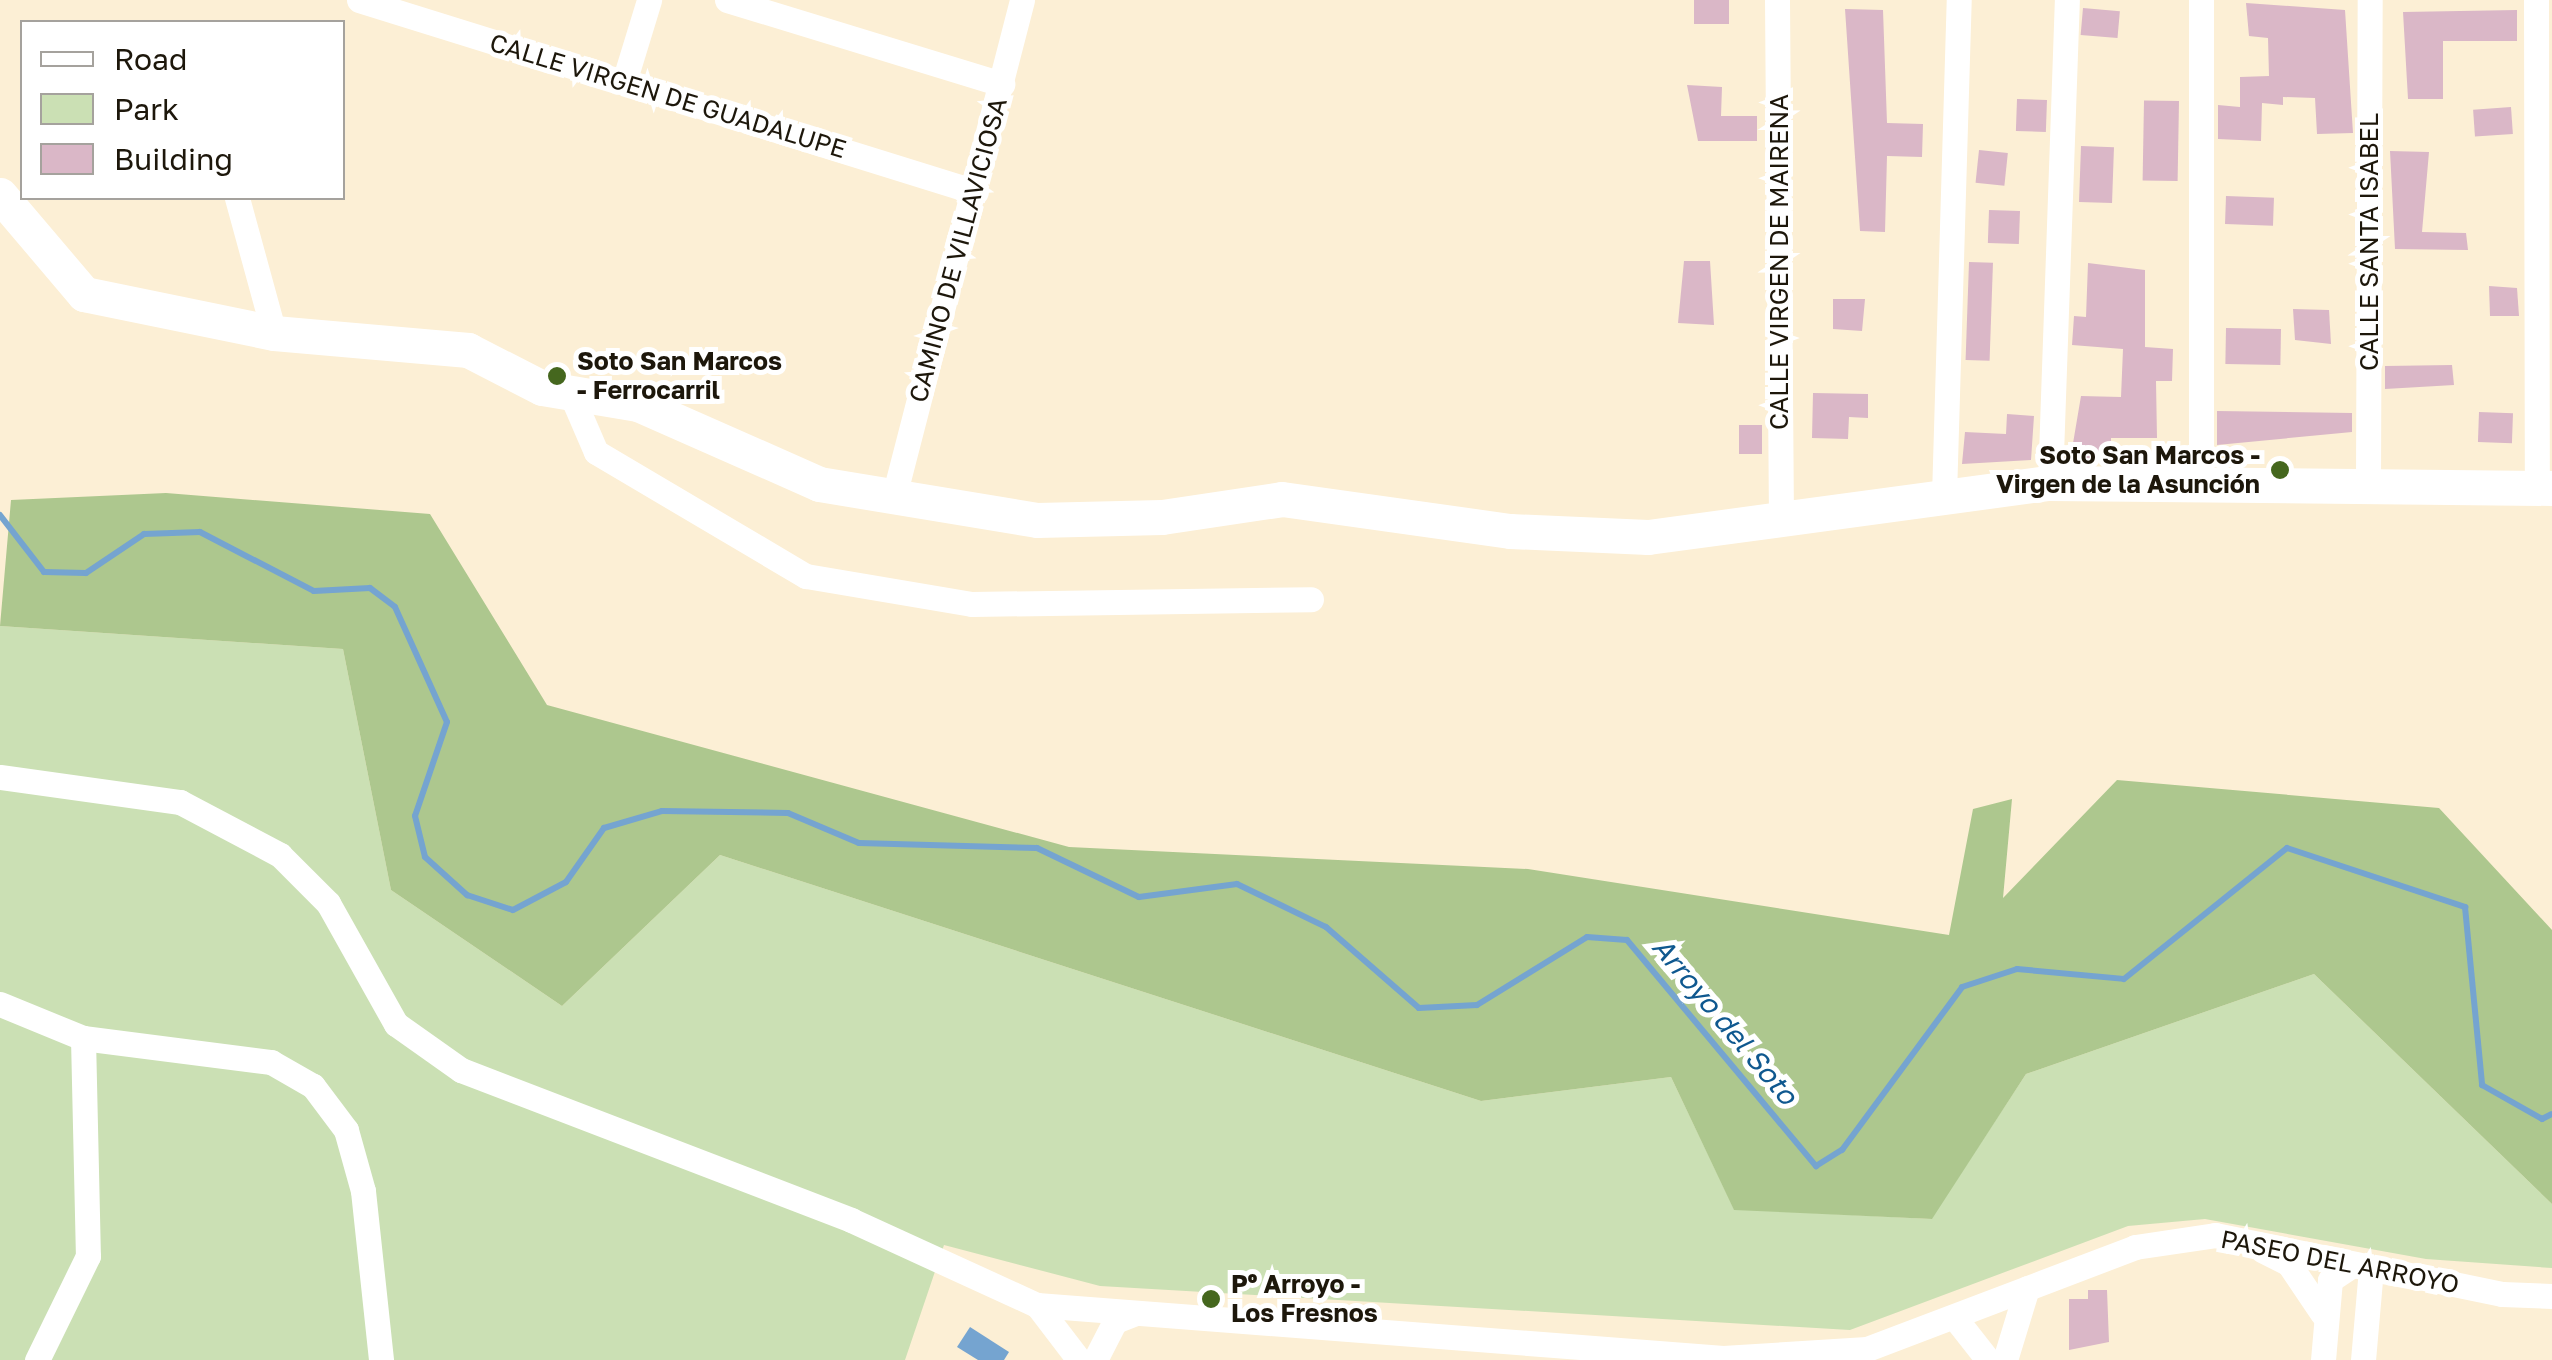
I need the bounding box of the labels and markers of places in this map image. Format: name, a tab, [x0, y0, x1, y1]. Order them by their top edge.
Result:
place label: Soto San Marcos - Ferrocarril	[577, 347, 782, 406]
marker: Soto San Marcos - Ferrocarril	[546, 365, 568, 387]
place label: Soto San Marcos - Virgen de la Asunción	[1996, 441, 2260, 500]
marker: Soto San Marcos - Virgen de la Asunción	[2269, 459, 2291, 481]
place label: Pº Arroyo - Los Fresnos	[1231, 1270, 1378, 1329]
marker: Pº Arroyo - Los Fresnos	[1200, 1288, 1222, 1310]

